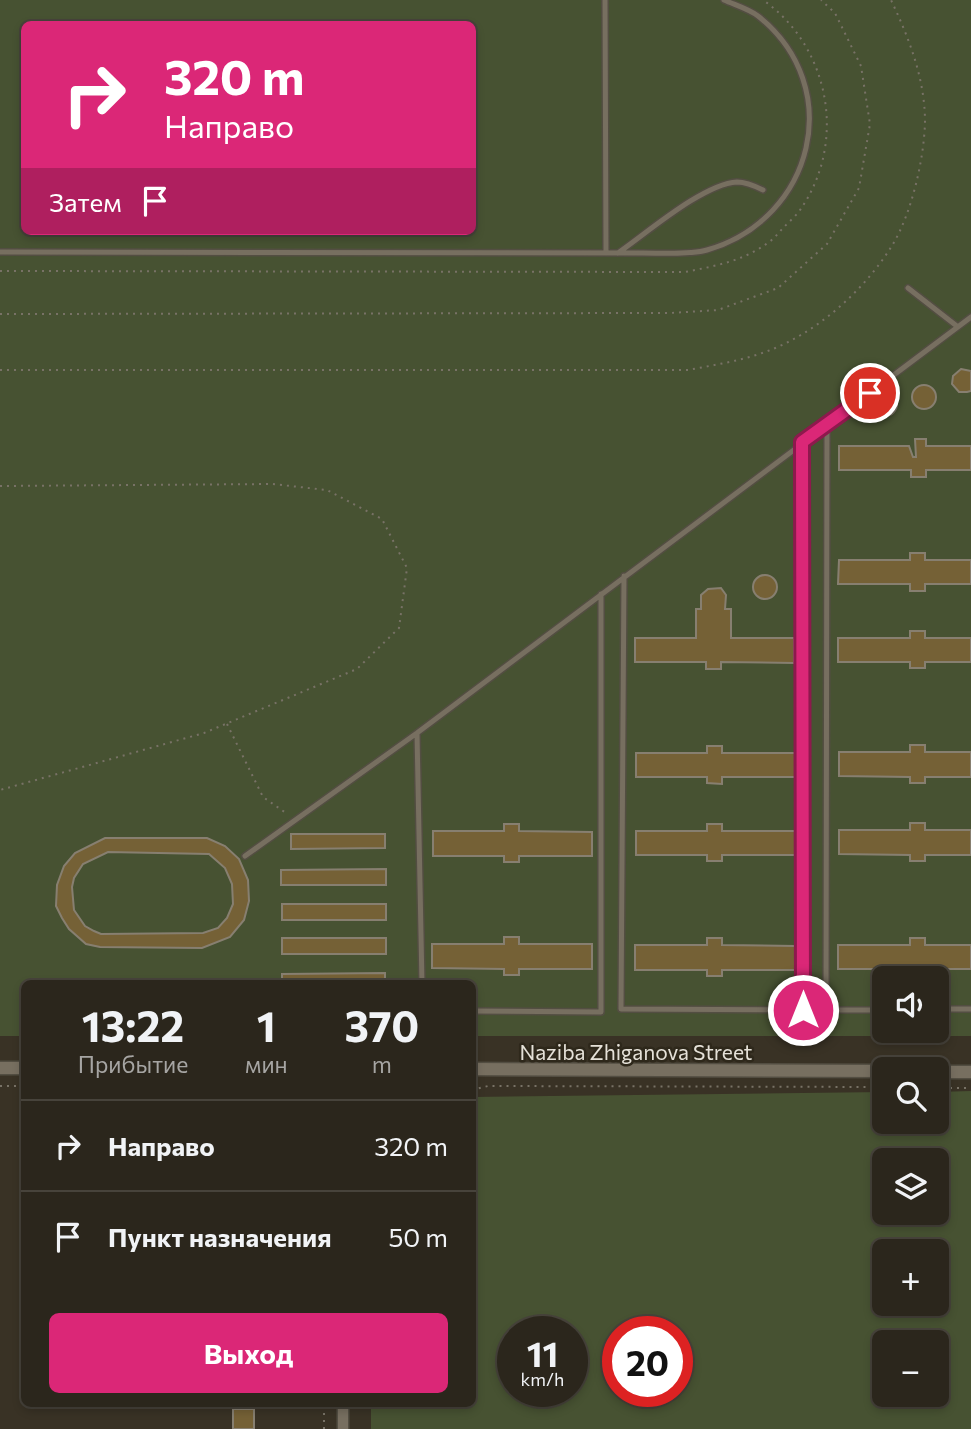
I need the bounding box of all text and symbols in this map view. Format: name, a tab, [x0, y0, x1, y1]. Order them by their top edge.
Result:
text: 320 m	[164, 45, 305, 105]
icon: right	[49, 49, 140, 140]
text: Направо	[164, 105, 294, 145]
icon: arrive	[136, 182, 174, 220]
text: Затем	[49, 186, 122, 217]
pin	[840, 363, 900, 423]
icon: arrive	[851, 374, 889, 412]
map controls	[872, 966, 949, 1407]
button: sound	[872, 966, 949, 1043]
position arrow	[766, 973, 840, 1047]
text: 13:22	[82, 999, 184, 1051]
text: 1	[257, 999, 276, 1051]
text: 370	[344, 999, 419, 1051]
street label: Naziba Zhiganova Street	[520, 1039, 752, 1064]
text: Прибытие	[78, 1050, 188, 1078]
text: мин	[245, 1050, 288, 1078]
text: m	[372, 1050, 392, 1078]
button: search	[872, 1057, 949, 1134]
icon: right	[49, 1127, 87, 1165]
text: Направо	[108, 1130, 215, 1161]
text: 320 m	[374, 1130, 448, 1161]
button: layers	[872, 1148, 949, 1225]
icon: arrive	[49, 1218, 87, 1256]
text: Пункт назначения	[108, 1221, 332, 1252]
text: 50 m	[388, 1221, 448, 1252]
button: +	[872, 1239, 949, 1316]
button: Выход	[49, 1313, 448, 1393]
speed limit sign: 20	[602, 1316, 693, 1407]
button: −	[872, 1330, 949, 1407]
text: 11	[527, 1331, 558, 1374]
text: km/h	[521, 1368, 564, 1390]

